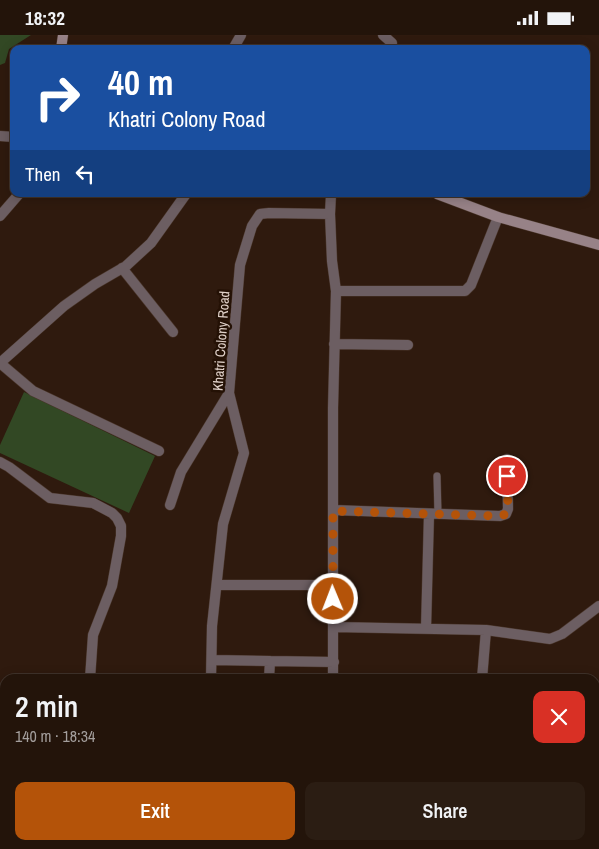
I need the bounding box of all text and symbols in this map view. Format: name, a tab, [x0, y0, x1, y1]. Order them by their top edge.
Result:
text: 18:32	[25, 5, 65, 31]
text: 40 m	[108, 59, 173, 106]
icon: right	[25, 65, 90, 130]
text: Khatri Colony Road	[108, 104, 265, 134]
icon: left	[71, 160, 99, 188]
text: Then	[25, 161, 61, 187]
street label: Khatri Colony Road	[209, 290, 233, 392]
pin	[486, 455, 528, 497]
icon: arrive	[493, 462, 521, 490]
position arrow	[306, 572, 358, 624]
text: 2 min	[15, 686, 78, 726]
button: close	[533, 691, 585, 743]
text: 140 m · 18:34	[15, 725, 95, 747]
button: Exit	[15, 782, 295, 840]
button: Share	[305, 782, 585, 840]

